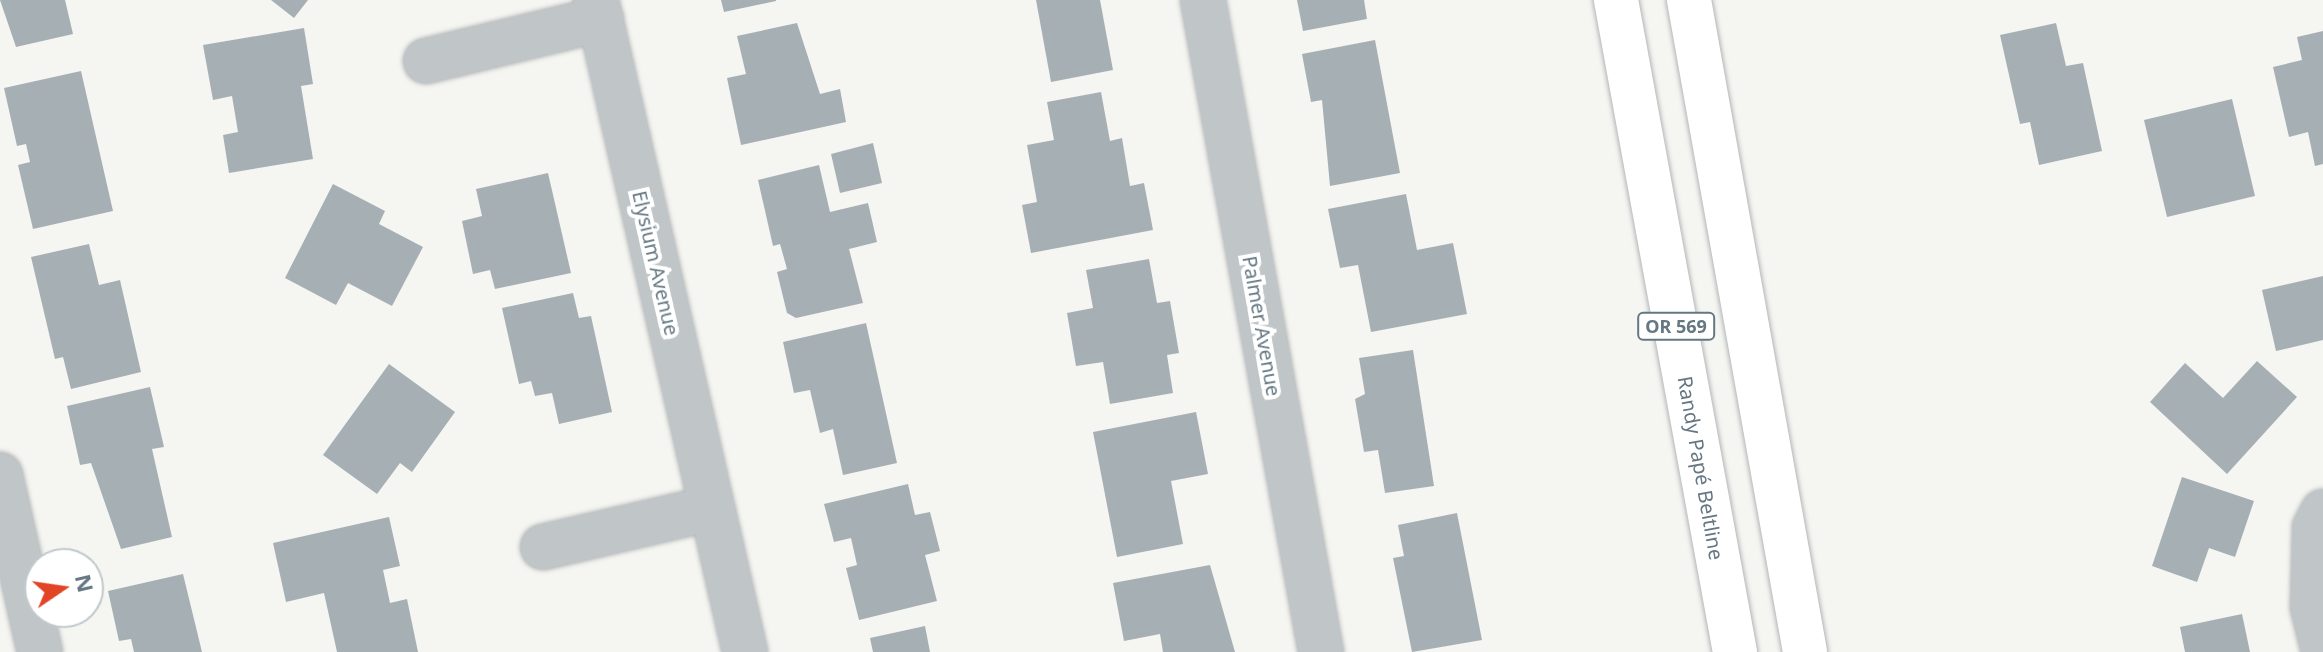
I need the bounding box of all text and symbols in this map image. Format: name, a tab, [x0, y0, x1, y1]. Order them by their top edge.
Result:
street label: Elysium Avenue	[628, 188, 684, 338]
street label: Palmer Avenue	[1238, 254, 1286, 398]
road number: OR 569	[1636, 312, 1716, 340]
street label: Randy Papé Beltline	[1673, 374, 1729, 562]
north arrow	[24, 548, 104, 628]
text: N	[69, 571, 102, 595]

